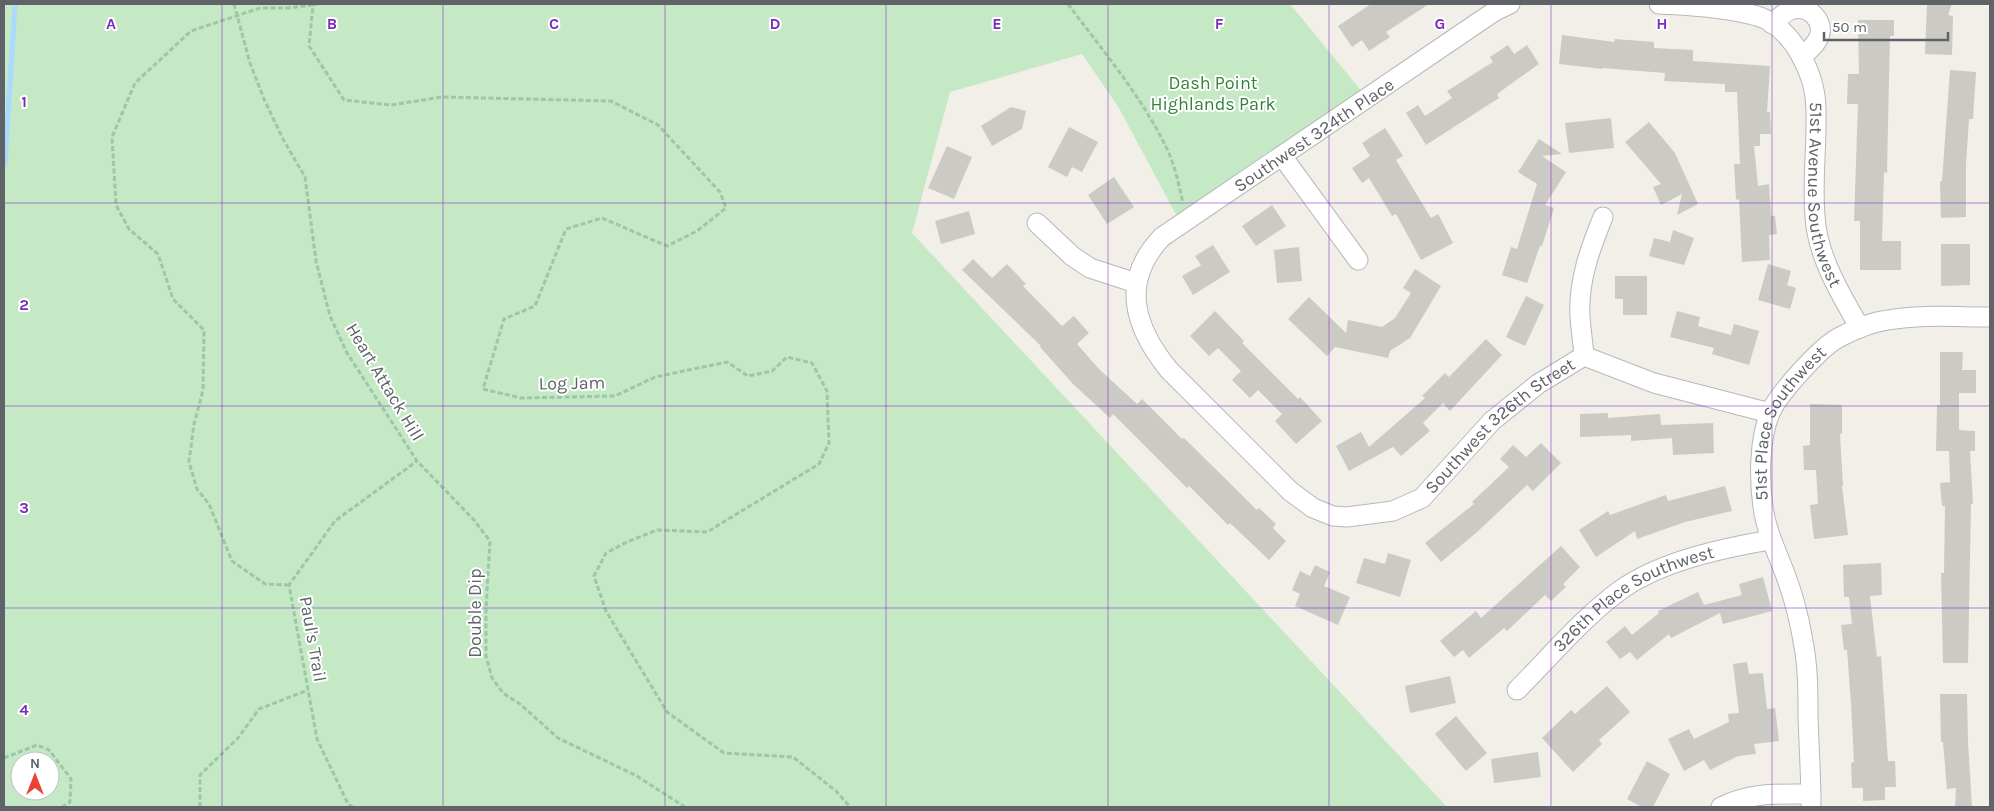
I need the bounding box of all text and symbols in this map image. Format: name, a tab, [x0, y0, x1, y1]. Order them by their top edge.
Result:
scale bar	[1824, 10, 1948, 42]
text: A	[106, 14, 116, 33]
text: B	[327, 14, 337, 33]
text: C	[549, 14, 559, 33]
text: D	[770, 14, 781, 33]
text: E	[992, 14, 1002, 33]
text: F	[1215, 14, 1224, 33]
text: G	[1435, 14, 1445, 33]
text: H	[1656, 14, 1668, 33]
text: 50 m	[1832, 18, 1867, 36]
park label: Dash Point Highlands Park	[1150, 72, 1276, 115]
street label: Southwest 324th Place	[1230, 73, 1398, 197]
text: 1	[21, 92, 27, 111]
street label: 51st Avenue Southwest	[1803, 101, 1846, 291]
text: 2	[19, 295, 29, 314]
street label: Heart Attack Hill	[341, 319, 429, 445]
street label: 51st Place Southwest	[1750, 341, 1831, 502]
street label: Southwest 326th Street	[1420, 353, 1579, 498]
street label: Log Jam	[538, 371, 606, 395]
text: 3	[19, 498, 29, 517]
street label: 326th Place Southwest	[1548, 541, 1717, 657]
street label: Double Dip	[464, 568, 486, 658]
street label: Paul's Trail	[295, 594, 331, 684]
text: 4	[19, 700, 29, 719]
north arrow	[10, 751, 60, 801]
text: N	[30, 755, 40, 772]

